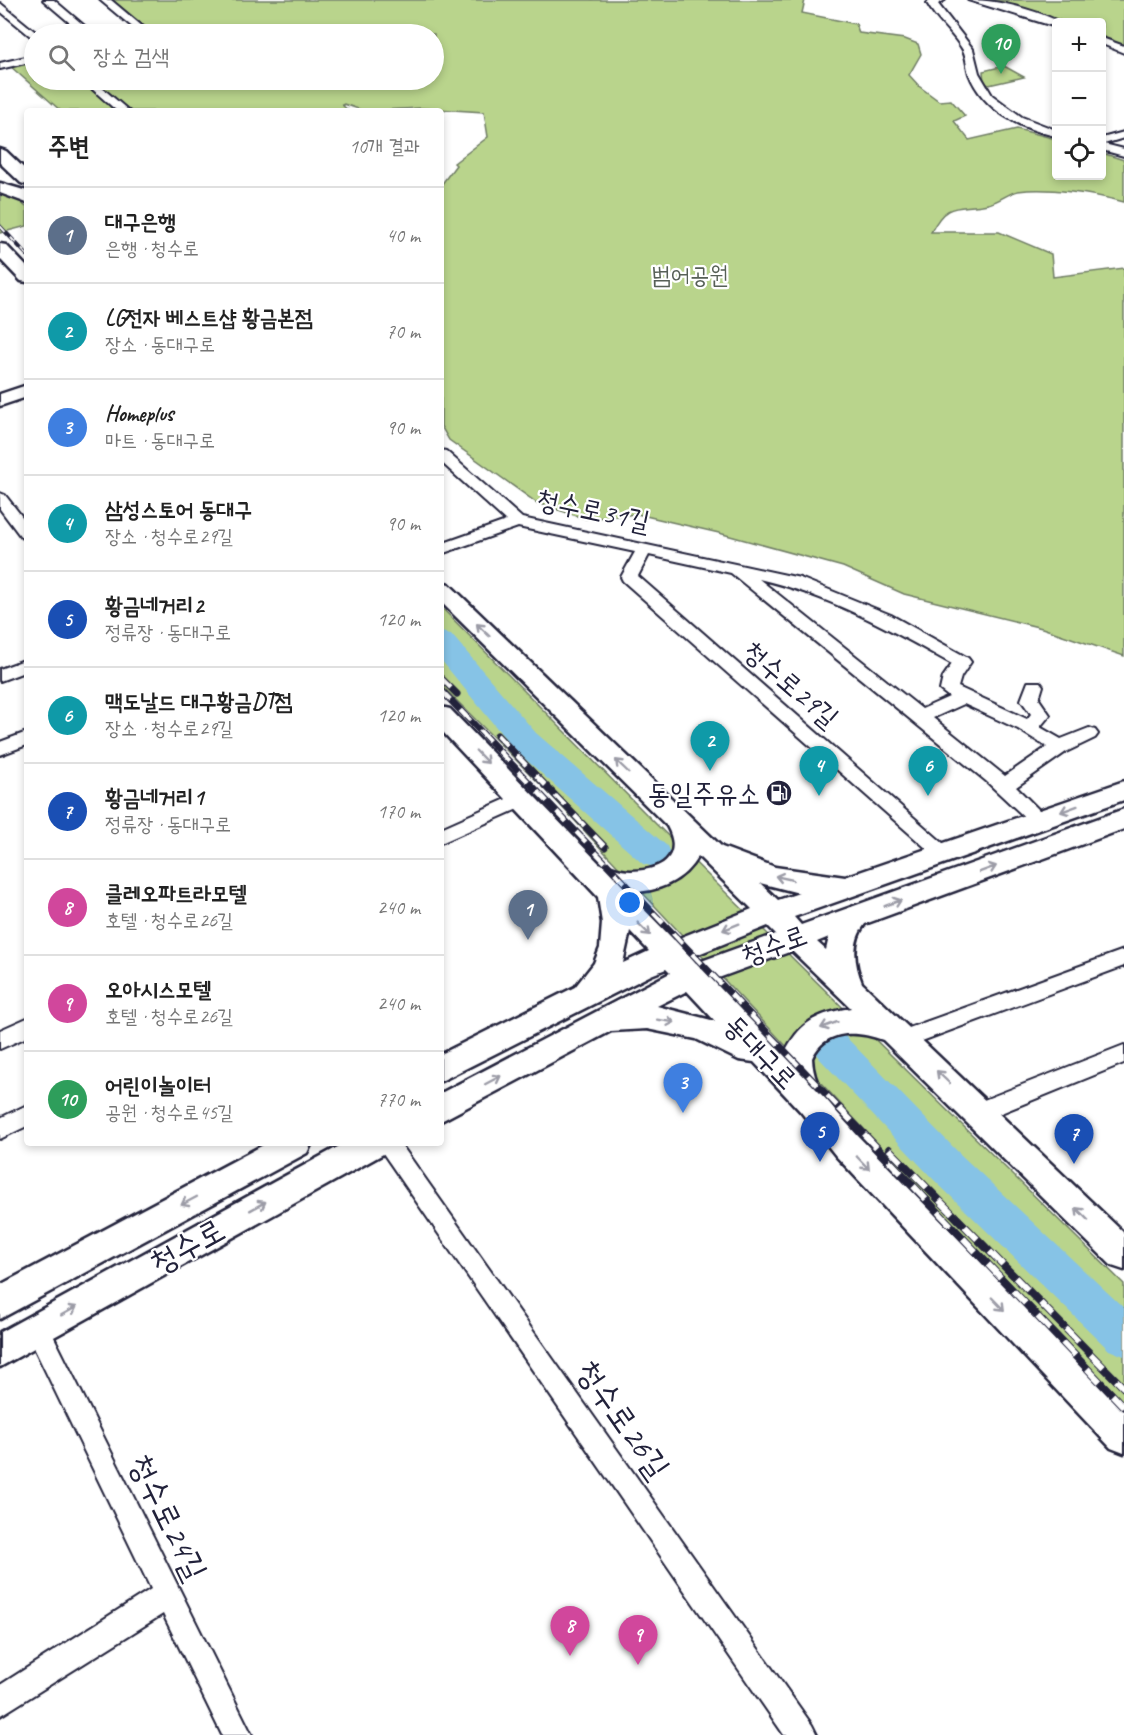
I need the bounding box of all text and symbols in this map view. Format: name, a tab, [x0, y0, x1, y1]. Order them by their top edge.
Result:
map controls	[1052, 18, 1106, 180]
button: +	[1052, 18, 1106, 72]
search box	[24, 24, 444, 90]
pin: 10	[982, 25, 1020, 74]
icon: search	[45, 41, 78, 74]
text: 장소 검색	[93, 43, 169, 71]
button: −	[1052, 72, 1106, 126]
button: locate	[1052, 126, 1106, 180]
text: 주변	[48, 130, 90, 163]
text: 10개 결과	[349, 134, 420, 159]
text: 대구은행	[105, 208, 176, 236]
text: 1	[63, 223, 72, 248]
text: 40 m	[386, 223, 420, 248]
text: 은행 · 청수로	[105, 236, 199, 261]
park label: 범어공원	[651, 260, 729, 290]
text: LG전자 베스트샵 황금본점	[105, 304, 313, 332]
text: 2	[63, 319, 72, 344]
text: 70 m	[386, 319, 420, 344]
text: 장소 · 동대구로	[105, 332, 215, 357]
text: Homeplus	[105, 400, 174, 428]
text: 3	[63, 415, 72, 440]
text: 90 m	[386, 415, 420, 440]
text: 마트 · 동대구로	[105, 428, 215, 453]
street label: 청수로31길	[533, 481, 653, 539]
text: 삼성스토어 동대구	[105, 496, 252, 524]
text: 4	[63, 511, 72, 536]
text: 90 m	[386, 511, 420, 536]
text: 장소 · 청수로29길	[105, 524, 233, 549]
text: 황금네거리2	[105, 592, 203, 620]
text: 5	[63, 607, 72, 632]
text: 120 m	[377, 607, 420, 632]
text: 정류장 · 동대구로	[105, 620, 231, 645]
one-way arrow	[475, 623, 490, 637]
street label: 청수로29길	[736, 633, 846, 735]
text: 맥도날드 대구황금DT점	[105, 688, 292, 716]
text: 6	[63, 703, 72, 728]
text: 120 m	[377, 703, 420, 728]
text: 장소 · 청수로29길	[105, 716, 233, 741]
pin: 2	[690, 722, 730, 771]
pin: 4	[800, 746, 838, 796]
pin: 6	[908, 746, 948, 796]
one-way arrow	[474, 749, 489, 764]
one-way arrow	[615, 759, 630, 774]
place label: 동일주유소	[647, 776, 760, 811]
fuel station icon: 동일주유소	[764, 778, 794, 808]
text: 황금네거리1	[105, 784, 203, 812]
text: 7	[63, 799, 72, 824]
text: 170 m	[377, 799, 420, 824]
one-way arrow	[1060, 805, 1079, 816]
text: 정류장 · 동대구로	[105, 812, 231, 837]
one-way arrow	[978, 862, 997, 873]
one-way arrow	[775, 872, 794, 884]
text: 클레오파트라모텔	[105, 880, 247, 908]
your location	[615, 888, 644, 917]
pin: 1	[508, 890, 548, 940]
text: 8	[63, 895, 72, 920]
text: 240 m	[377, 895, 420, 920]
one-way arrow	[883, 897, 902, 908]
text: 호텔 · 청수로26길	[105, 908, 233, 933]
street label: 청수로	[736, 917, 812, 973]
one-way arrow	[637, 921, 652, 936]
one-way arrow	[722, 922, 740, 933]
text: 오아시스모텔	[105, 976, 211, 1004]
text: 9	[63, 991, 72, 1016]
text: 240 m	[377, 991, 420, 1016]
text: 호텔 · 청수로26길	[105, 1004, 233, 1029]
street label: 동대구로	[717, 1007, 805, 1097]
one-way arrow	[655, 1016, 675, 1027]
one-way arrow	[820, 1021, 839, 1032]
pin: 3	[664, 1064, 702, 1113]
one-way arrow	[936, 1071, 951, 1085]
text: 어린이놀이터	[105, 1072, 211, 1100]
one-way arrow	[483, 1074, 501, 1085]
text: 10	[59, 1087, 77, 1112]
text: 770 m	[377, 1087, 420, 1112]
text: 공원 · 청수로45길	[105, 1100, 233, 1125]
pin: 5	[800, 1112, 840, 1162]
pin: 7	[1054, 1114, 1094, 1164]
one-way arrow	[856, 1156, 871, 1171]
one-way arrow	[181, 1195, 198, 1207]
one-way arrow	[249, 1200, 266, 1212]
one-way arrow	[1075, 1206, 1090, 1221]
street label: 청수로	[142, 1208, 232, 1284]
one-way arrow	[991, 1296, 1005, 1311]
one-way arrow	[60, 1305, 78, 1316]
street label: 청수로26길	[567, 1351, 679, 1487]
street label: 청수로24길	[119, 1447, 217, 1587]
pin: 8	[550, 1606, 590, 1656]
pin: 9	[618, 1616, 658, 1665]

